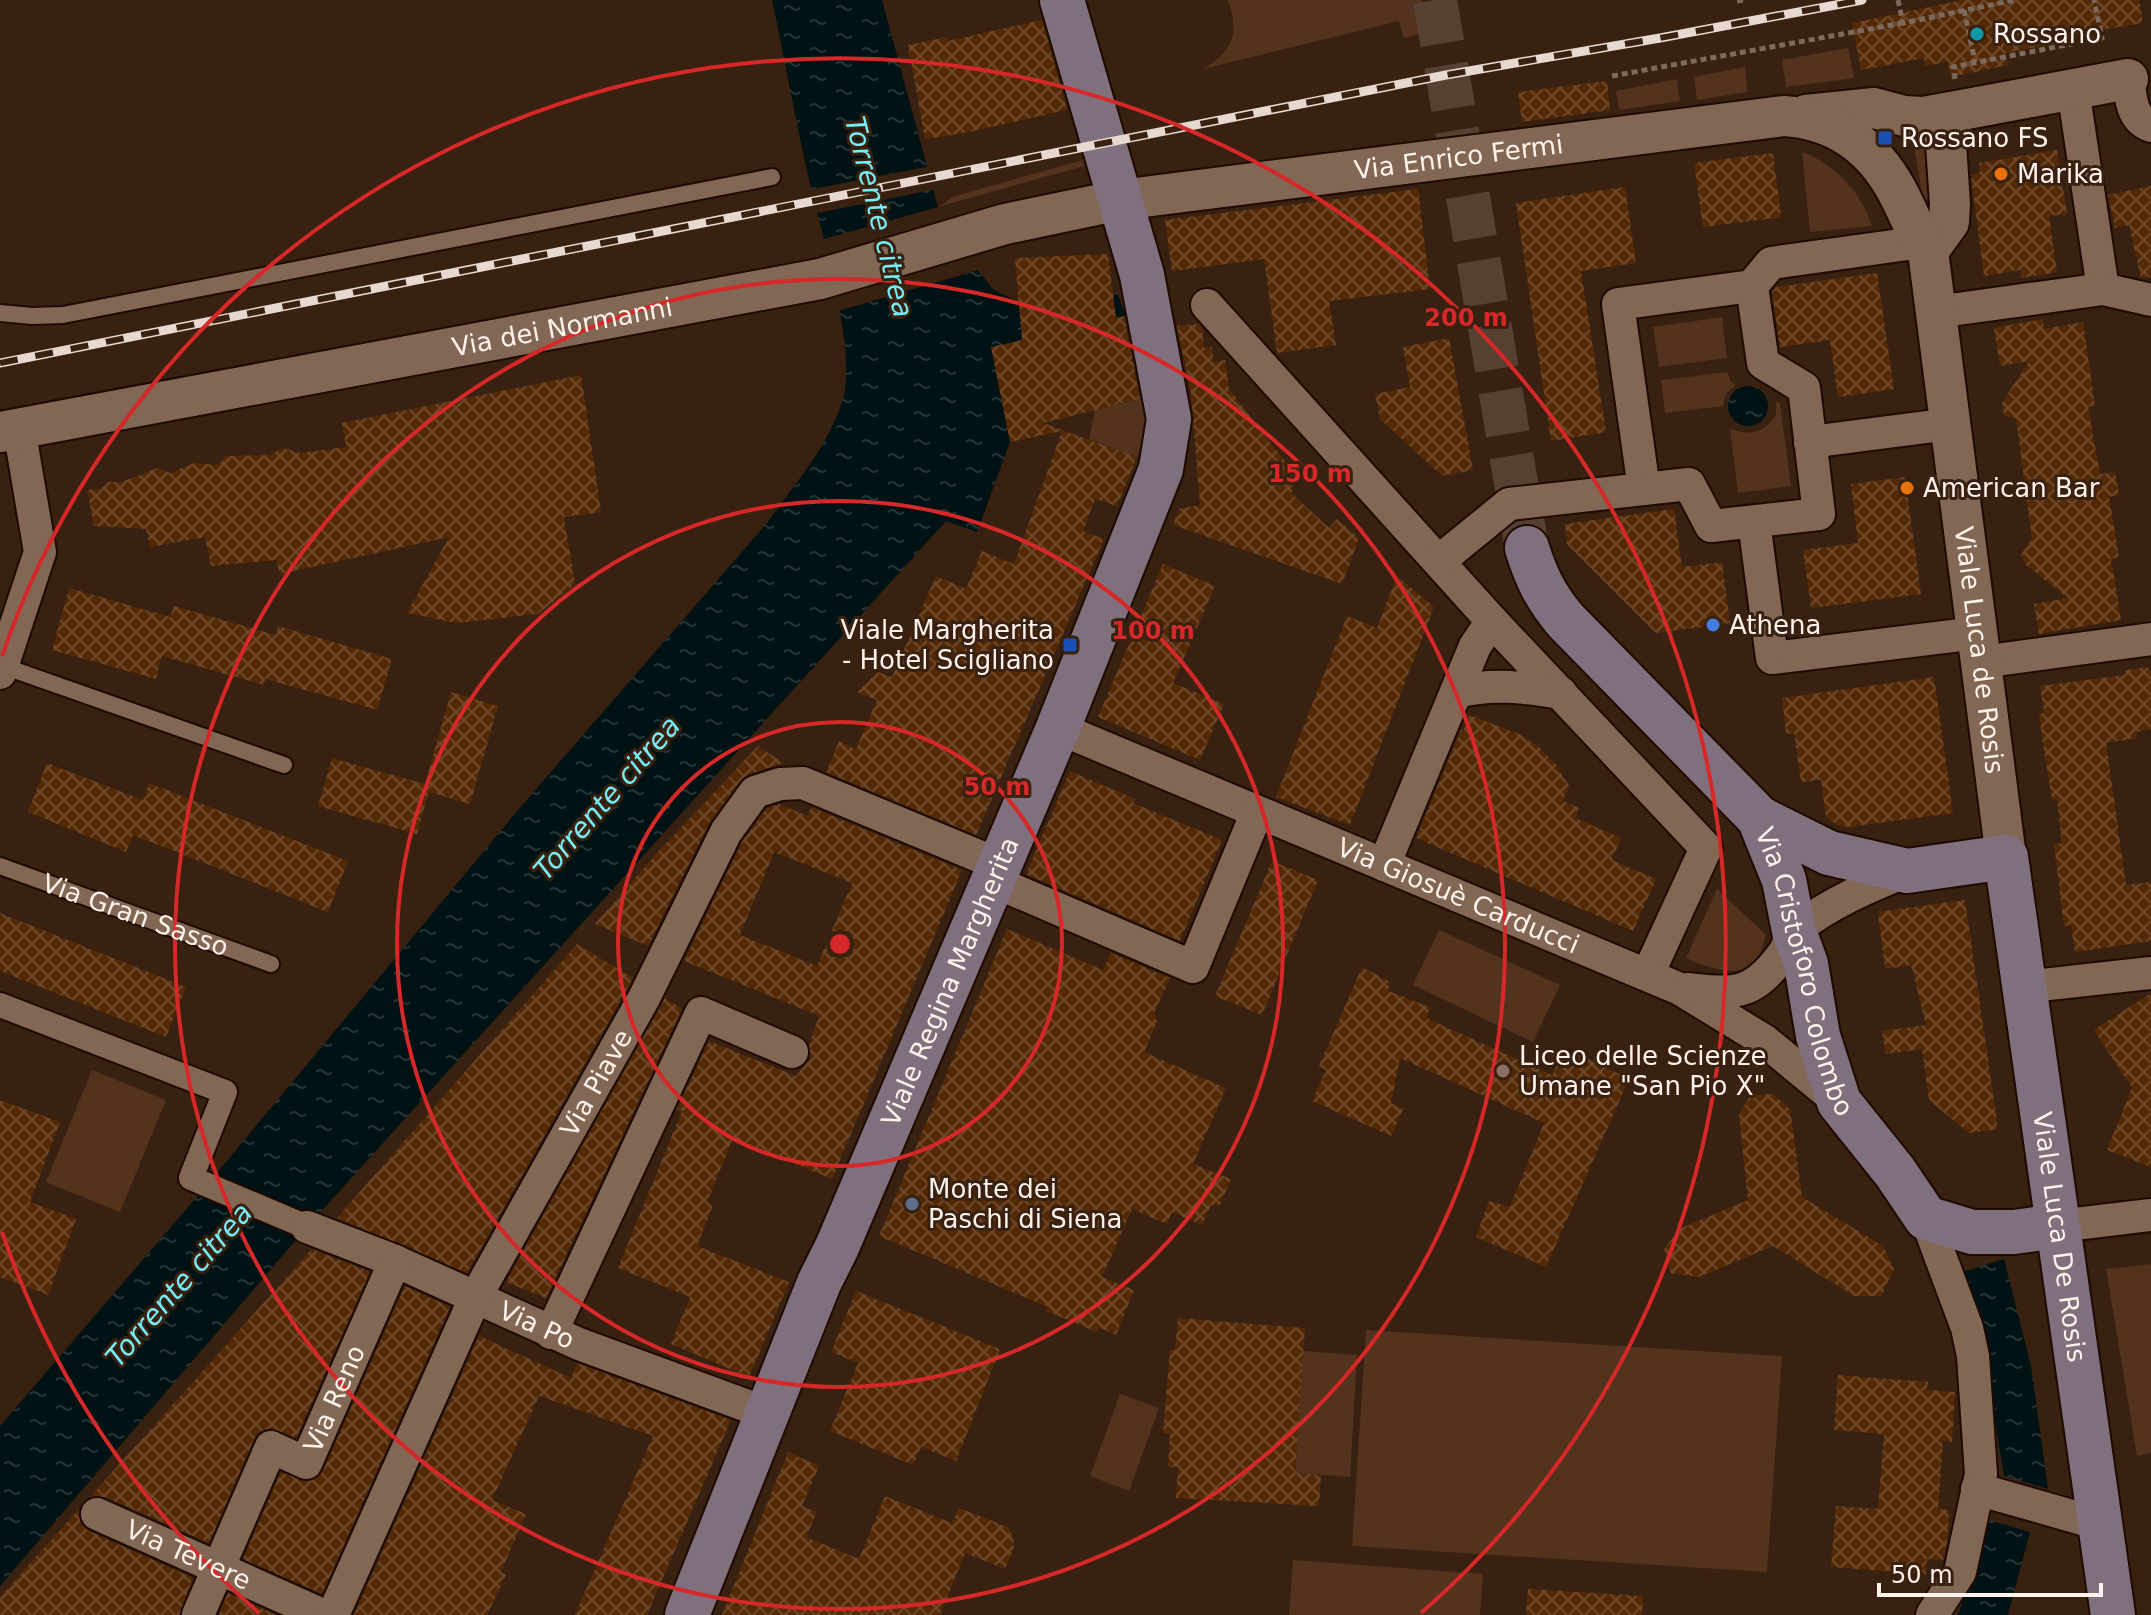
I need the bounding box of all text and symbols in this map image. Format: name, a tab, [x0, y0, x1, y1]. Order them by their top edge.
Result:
place label: Rossano	[1993, 19, 2101, 49]
marker: Rossano	[1968, 25, 1986, 43]
water label: Torrente citrea	[838, 113, 920, 321]
place label: Rossano FS	[1901, 123, 2048, 153]
street label: Via Enrico Fermi	[1352, 129, 1565, 185]
marker: Rossano FS	[1876, 129, 1894, 147]
place label: Marika	[2017, 159, 2104, 189]
marker: Marika	[1992, 165, 2010, 183]
street label: Via dei Normanni	[450, 292, 675, 362]
text: 200 m	[1424, 304, 1508, 332]
text: 150 m	[1268, 460, 1352, 488]
place label: American Bar	[1923, 473, 2100, 503]
marker: American Bar	[1898, 479, 1916, 497]
street label: Viale Luca de Rosis	[1949, 525, 2010, 775]
place label: Athena	[1729, 610, 1821, 640]
place label: Viale Margherita - Hotel Scigliano	[841, 615, 1054, 675]
marker: Athena	[1704, 616, 1722, 634]
text: 100 m	[1111, 617, 1195, 645]
marker: Viale Margherita - Hotel Scigliano	[1061, 636, 1079, 654]
water label: Torrente citrea	[527, 709, 687, 887]
text: 50 m	[964, 773, 1030, 801]
street label: Via Cristoforo Colombo	[1749, 823, 1859, 1122]
street label: Via Giosuè Carducci	[1333, 832, 1584, 960]
street label: Viale Regina Margherita	[875, 833, 1025, 1130]
street label: Via Gran Sasso	[38, 868, 233, 962]
centre of rings	[826, 930, 854, 958]
street label: Via Piave	[554, 1024, 638, 1142]
place label: Liceo delle Scienze Umane "San Pio X"	[1519, 1041, 1767, 1101]
marker: Liceo delle Scienze Umane "San Pio X"	[1494, 1062, 1512, 1080]
street label: Viale Luca De Rosis	[2027, 1110, 2092, 1364]
place label: Monte dei Paschi di Siena	[928, 1174, 1122, 1234]
marker: Monte dei Paschi di Siena	[903, 1195, 921, 1213]
water label: Torrente citrea	[99, 1196, 259, 1374]
street label: Via Po	[495, 1295, 579, 1355]
street label: Via Reno	[298, 1340, 371, 1457]
street label: Via Tevere	[121, 1514, 255, 1596]
scale bar	[1879, 1547, 2101, 1597]
text: 50 m	[1891, 1561, 1953, 1589]

